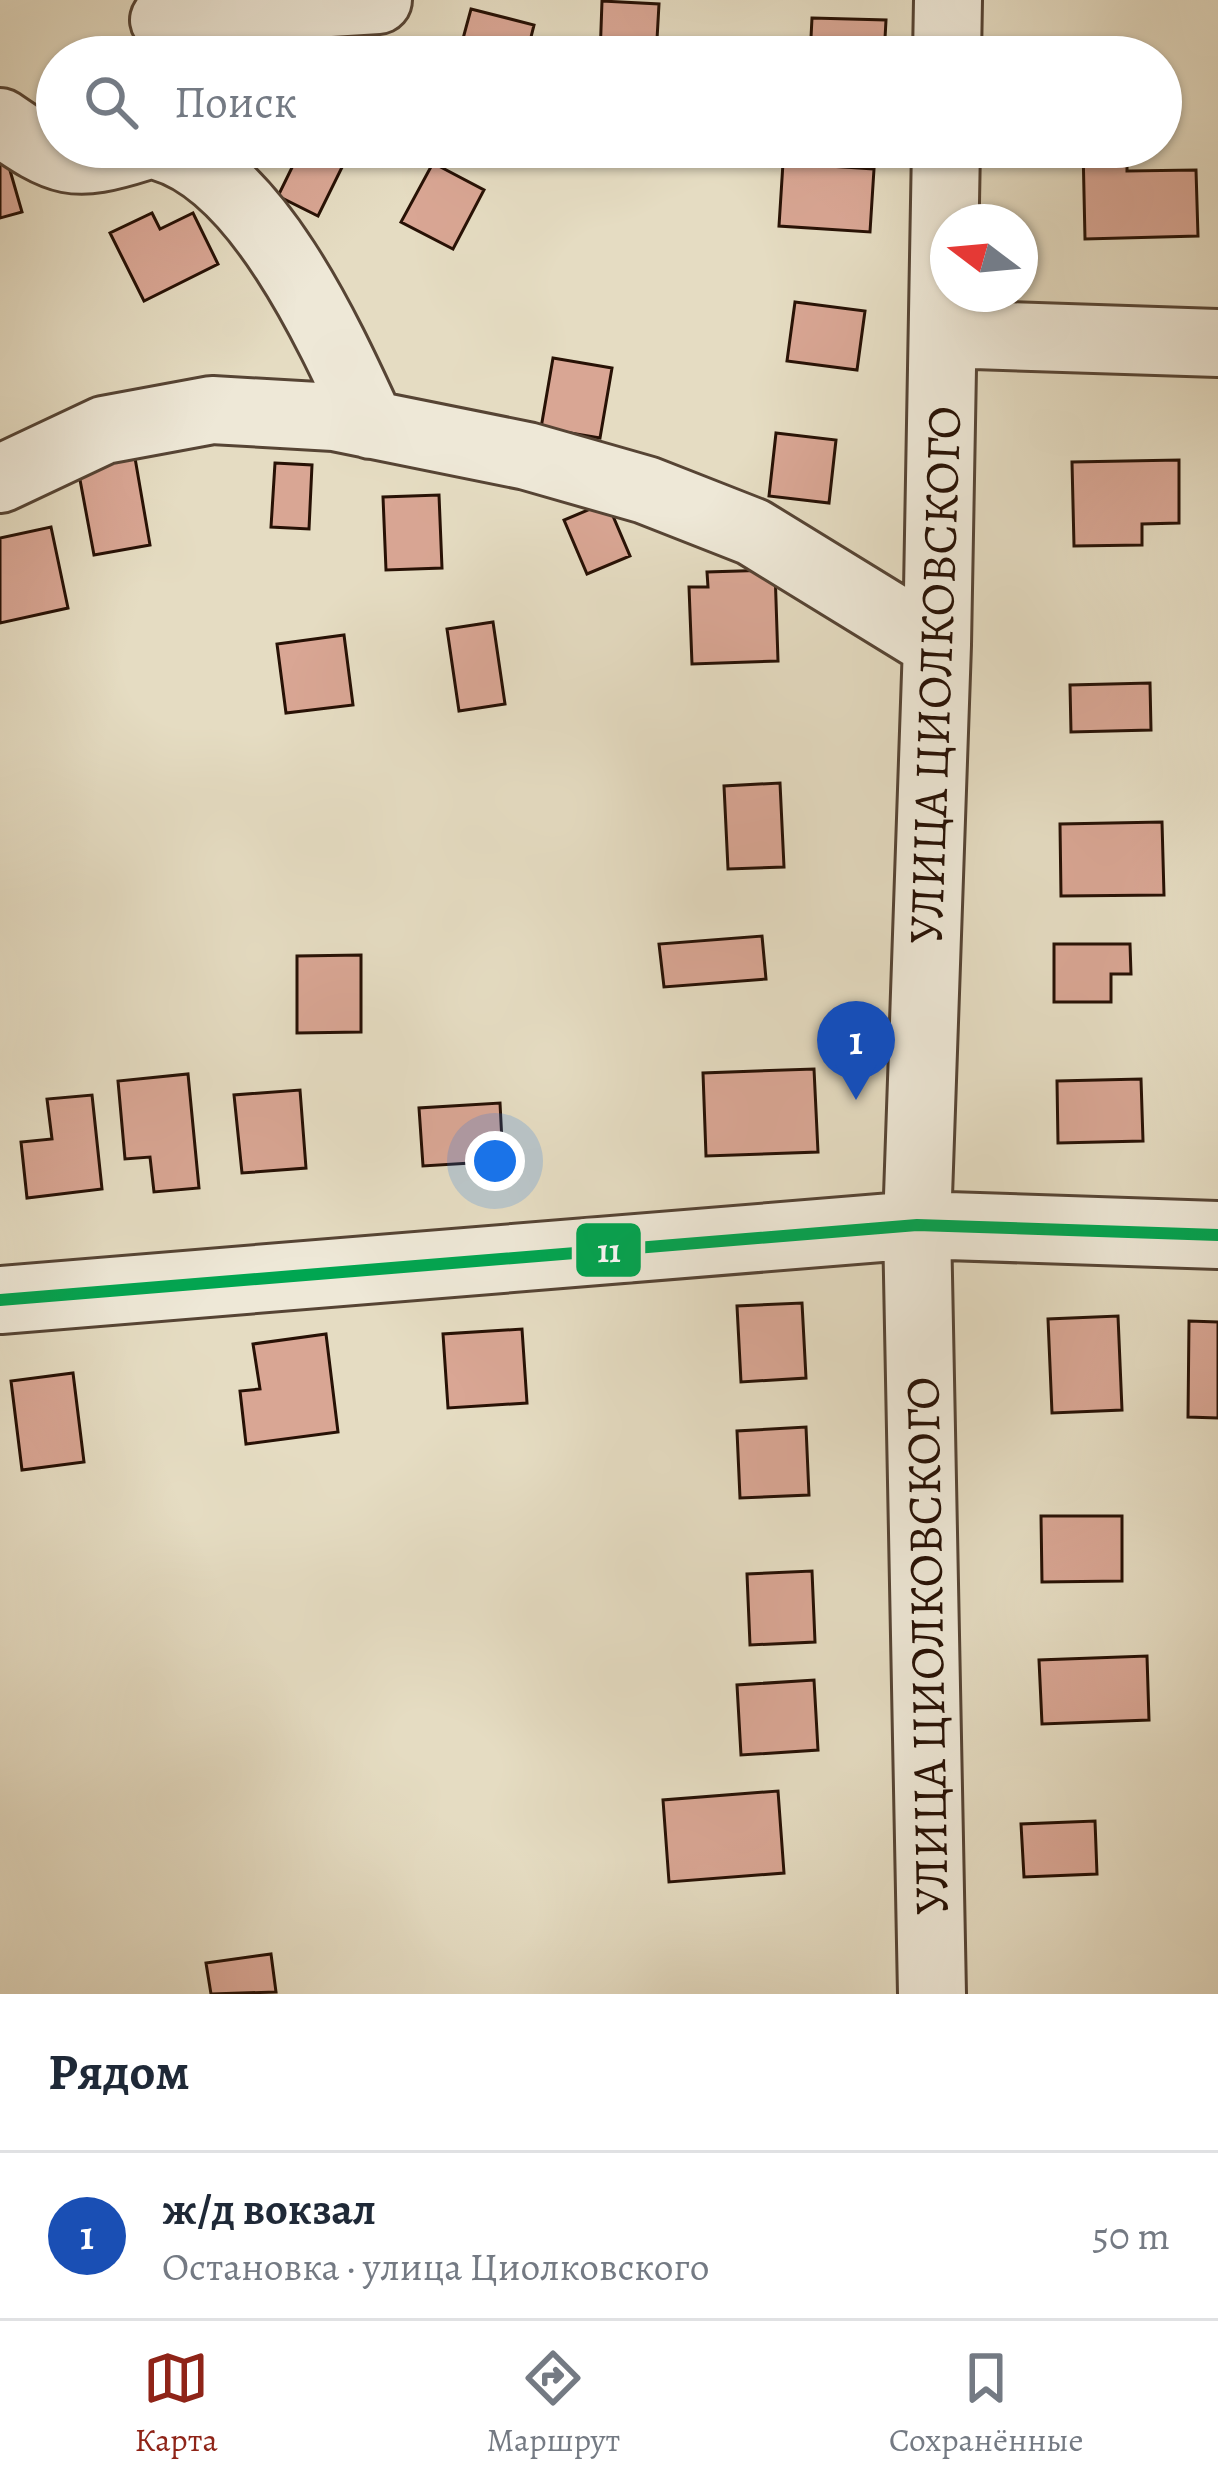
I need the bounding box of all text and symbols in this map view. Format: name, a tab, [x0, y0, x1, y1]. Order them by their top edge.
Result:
search box	[36, 36, 1182, 168]
icon: search	[78, 69, 144, 135]
text: Поиск	[174, 71, 297, 133]
north arrow	[930, 204, 1038, 312]
street label: УЛИЦА ЦИОЛКОВСКОГО	[893, 405, 977, 945]
pin: 1	[817, 1001, 895, 1100]
your location	[465, 1131, 525, 1191]
line badge: 11	[574, 1221, 643, 1279]
text: 11	[597, 1228, 621, 1273]
street label: УЛИЦА ЦИОЛКОВСКОГО	[889, 1376, 965, 1916]
text: Рядом	[48, 2037, 190, 2107]
text: ж/д вокзал	[162, 2178, 376, 2240]
text: 1	[80, 2209, 94, 2262]
text: 50 m	[1092, 2209, 1170, 2262]
text: Остановка · улица Циолковского	[162, 2240, 710, 2293]
tab: Карта	[134, 2345, 218, 2462]
tab: Маршрут	[486, 2345, 620, 2462]
tab: Сохранённые	[889, 2345, 1084, 2462]

